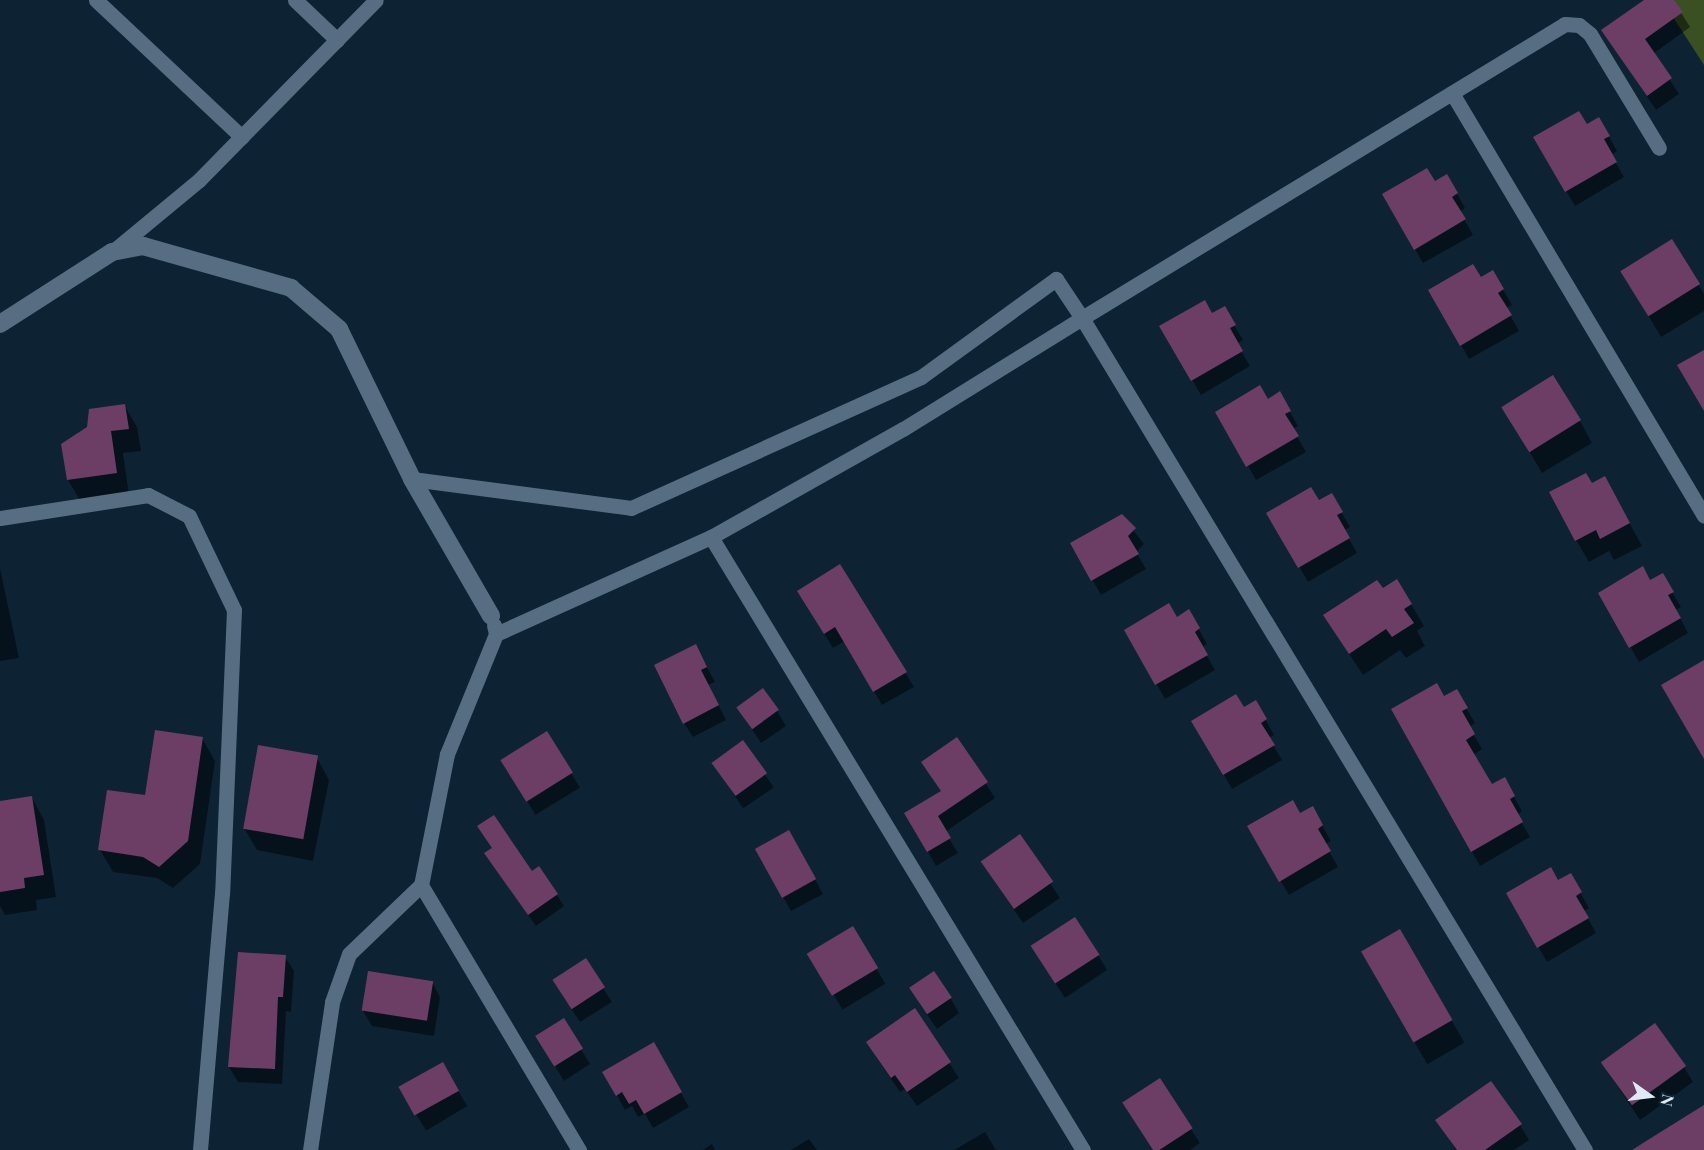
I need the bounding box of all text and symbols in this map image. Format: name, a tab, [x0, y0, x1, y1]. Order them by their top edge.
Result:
north arrow	[1620, 1066, 1680, 1126]
text: N	[1656, 1092, 1680, 1109]

